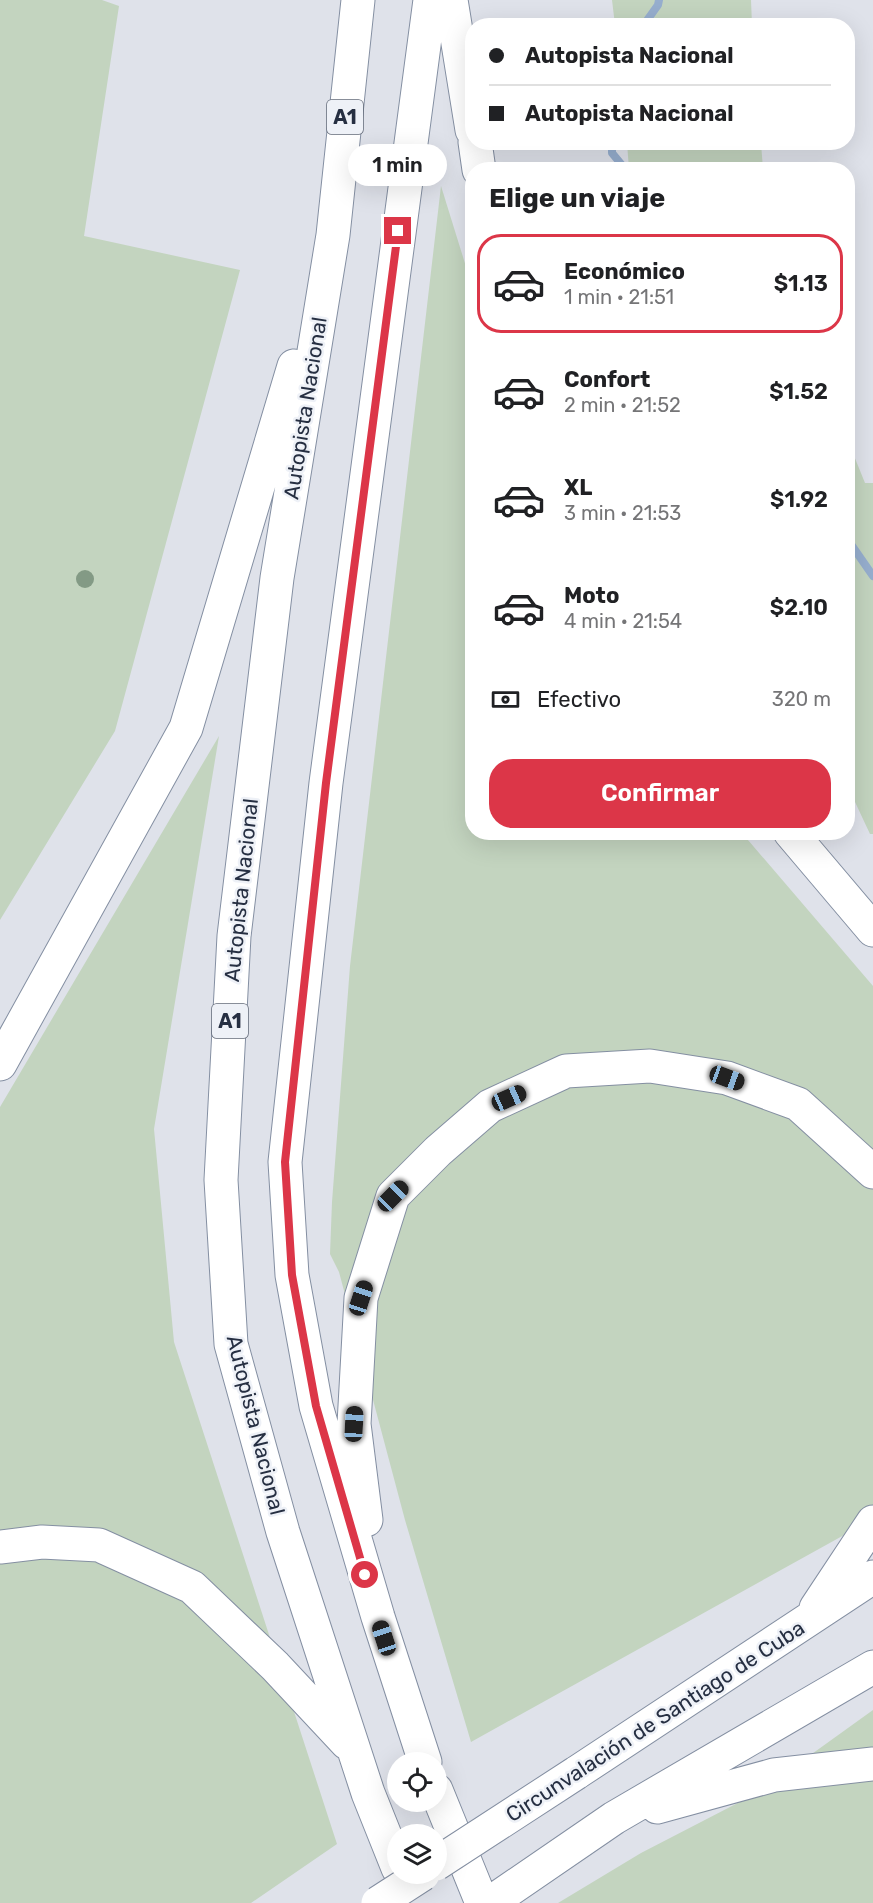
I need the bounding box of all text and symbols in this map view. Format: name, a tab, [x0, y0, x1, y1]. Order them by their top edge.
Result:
text: Autopista Nacional	[525, 42, 734, 69]
road number: A1	[327, 100, 363, 134]
text: Autopista Nacional	[525, 100, 734, 127]
callout: 1 min	[348, 144, 448, 186]
text: 1 min	[372, 153, 423, 177]
text: Elige un viaje	[489, 182, 665, 214]
route end	[384, 217, 411, 244]
icon: car	[492, 257, 546, 311]
text: Económico	[564, 258, 685, 285]
text: $1.13	[774, 270, 828, 297]
text: 1 min · 21:51	[564, 285, 674, 309]
street label: Autopista Nacional	[278, 315, 332, 501]
icon: car	[492, 365, 546, 419]
text: Confort	[564, 366, 650, 393]
text: $1.52	[769, 378, 828, 405]
text: 2 min · 21:52	[564, 393, 681, 417]
icon: car	[492, 473, 546, 527]
text: XL	[564, 474, 592, 501]
text: $1.92	[770, 486, 828, 513]
text: 3 min · 21:53	[564, 501, 681, 525]
icon: car	[492, 581, 546, 635]
text: Moto	[564, 582, 619, 609]
text: $2.10	[770, 594, 828, 621]
text: 4 min · 21:54	[564, 609, 682, 633]
icon: cash	[489, 683, 522, 716]
text: Efectivo	[537, 686, 621, 713]
text: 320 m	[772, 687, 831, 711]
button: Confirmar	[489, 759, 831, 828]
street label: Autopista Nacional	[219, 797, 263, 983]
road number: A1	[212, 1004, 248, 1038]
car	[707, 1063, 747, 1093]
car	[489, 1082, 529, 1114]
car	[374, 1177, 412, 1215]
car	[347, 1278, 375, 1318]
street label: Autopista Nacional	[222, 1333, 290, 1517]
car	[344, 1406, 364, 1442]
route start	[351, 1561, 378, 1588]
street label: Circunvalación de Santiago de Cuba	[501, 1615, 809, 1827]
car	[370, 1618, 398, 1658]
map controls	[387, 1752, 447, 1884]
button: locate	[387, 1752, 447, 1812]
button: layers	[387, 1824, 447, 1884]

